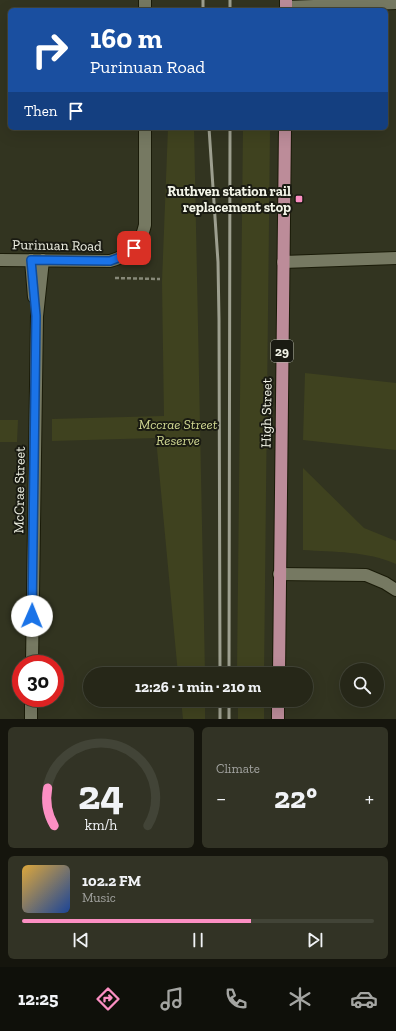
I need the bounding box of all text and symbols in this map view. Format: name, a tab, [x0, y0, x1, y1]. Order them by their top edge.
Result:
text: 160 m	[90, 22, 162, 55]
icon: right	[24, 24, 76, 76]
text: Purinuan Road	[90, 56, 205, 78]
icon: arrive	[65, 100, 87, 122]
text: Then	[24, 102, 57, 120]
place label: Ruthven station rail replacement stop	[167, 183, 291, 216]
marker: Ruthven station rail replacement stop	[294, 194, 304, 204]
pin	[117, 231, 151, 265]
street label: Purinuan Road	[12, 236, 102, 255]
icon: arrive	[123, 237, 145, 259]
road number: 29	[271, 340, 293, 362]
street label: High Street	[257, 377, 276, 448]
park label: Mccrae Street Reserve	[139, 416, 218, 449]
street label: McCrae Street	[10, 446, 29, 534]
position arrow	[11, 595, 53, 637]
speed limit sign: 30	[12, 655, 64, 707]
map controls	[340, 663, 384, 707]
button: search	[340, 663, 384, 707]
text: 12:26 · 1 min · 210 m	[135, 678, 261, 696]
text: Climate	[216, 761, 260, 776]
text: 24	[78, 769, 124, 819]
text: 22°	[274, 780, 317, 816]
text: −	[216, 785, 226, 812]
text: +	[365, 785, 374, 812]
text: km/h	[85, 816, 117, 833]
text: 102.2 FM	[82, 872, 141, 890]
text: Music	[82, 890, 116, 905]
icon: previous	[70, 929, 92, 951]
icon: pause	[187, 929, 209, 951]
icon: next	[304, 929, 326, 951]
icon: directions	[94, 985, 122, 1013]
icon: music	[158, 985, 186, 1013]
icon: phone	[222, 985, 250, 1013]
icon: climate	[286, 985, 314, 1013]
icon: car	[350, 985, 378, 1013]
text: 12:25	[18, 988, 58, 1010]

